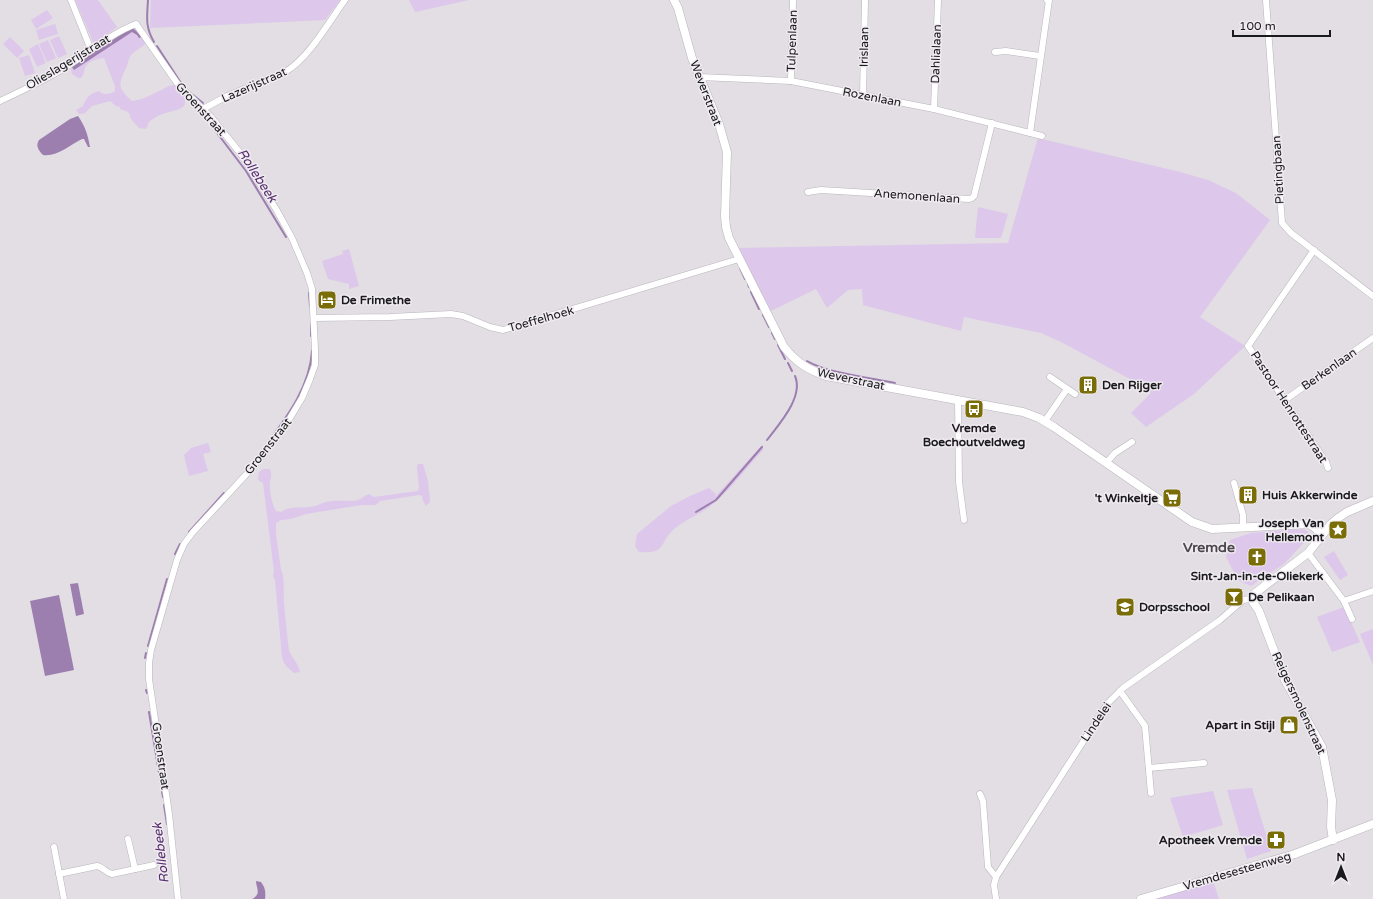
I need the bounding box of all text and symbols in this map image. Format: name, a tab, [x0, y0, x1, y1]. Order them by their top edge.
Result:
street label: Tulpenlaan	[784, 10, 800, 72]
scale bar	[1233, 12, 1330, 38]
text: 100 m	[1239, 19, 1276, 33]
street label: Dahlialaan	[928, 24, 944, 84]
street label: Irislaan	[857, 27, 871, 67]
street label: Olieslagerijstraat	[23, 31, 113, 93]
street label: Weverstraat	[687, 58, 725, 128]
street label: Lazerijstraat	[219, 64, 289, 106]
street label: Groenstraat	[173, 79, 229, 139]
street label: Rozenlaan	[841, 84, 903, 110]
street label: Pietingbaan	[1269, 135, 1287, 205]
water label: Rollebeek	[234, 146, 281, 206]
street label: Anemonenlaan	[873, 186, 961, 206]
hotel icon: De Frimethe	[316, 289, 338, 311]
place label: De Frimethe	[341, 293, 411, 307]
street label: Toeffelhoek	[507, 303, 576, 335]
street label: Berkenlaan	[1299, 345, 1359, 393]
street label: Pastoor Henrottestraat	[1248, 349, 1331, 466]
street label: Weverstraat	[816, 365, 887, 393]
building icon: Den Rijger	[1077, 374, 1099, 396]
place label: Den Rijger	[1102, 378, 1162, 393]
bus stop icon: Vremde Boechoutveldweg	[963, 398, 985, 420]
street label: Groenstraat	[242, 415, 295, 477]
place label: Vremde Boechoutveldweg	[923, 421, 1025, 450]
building icon: Huis Akkerwinde	[1237, 484, 1259, 506]
supermarket icon: 't Winkeltje	[1161, 487, 1183, 509]
place label: Huis Akkerwinde	[1262, 488, 1358, 502]
place label: 't Winkeltje	[1095, 491, 1158, 506]
place label: Joseph Van Hellemont	[1258, 516, 1324, 544]
place icon: Joseph Van Hellemont	[1327, 519, 1349, 541]
district label: Vremde	[1183, 539, 1235, 556]
church icon: Sint-Jan-in-de-Oliekerk	[1246, 546, 1268, 568]
place label: Sint-Jan-in-de-Oliekerk	[1191, 569, 1324, 583]
bar icon: De Pelikaan	[1223, 586, 1245, 608]
place label: De Pelikaan	[1248, 590, 1315, 604]
school or university icon: Dorpsschool	[1114, 596, 1136, 618]
place label: Dorpsschool	[1139, 600, 1210, 615]
street label: Reigersmolenstraat	[1269, 650, 1329, 757]
street label: Lindelei	[1078, 700, 1114, 744]
shop icon: Apart in Stijl	[1278, 714, 1300, 736]
place label: Apart in Stijl	[1205, 718, 1275, 733]
street label: Groenstraat	[149, 721, 173, 791]
water label: Rollebeek	[149, 821, 173, 884]
pharmacy icon: Apotheek Vremde	[1265, 829, 1287, 851]
place label: Apotheek Vremde	[1159, 833, 1262, 848]
north arrow	[1321, 847, 1361, 887]
street label: Vremdesesteenweg	[1181, 849, 1293, 893]
text: N	[1337, 851, 1345, 864]

